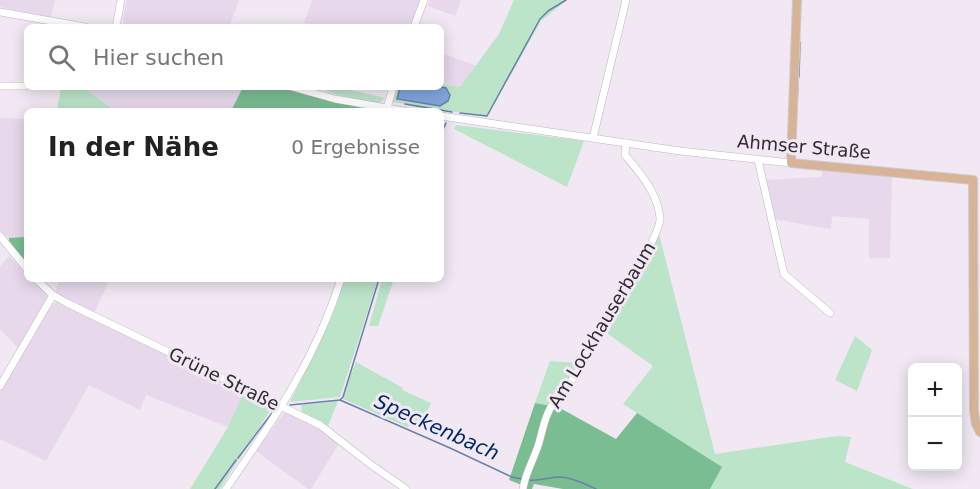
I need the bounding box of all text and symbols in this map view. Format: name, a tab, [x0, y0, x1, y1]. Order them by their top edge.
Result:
search box	[24, 24, 444, 90]
icon: search	[45, 41, 78, 74]
text: Hier suchen	[93, 45, 224, 70]
street label: Ahmser Straße	[736, 130, 872, 163]
text: In der Nähe	[48, 132, 219, 162]
text: 0 Ergebnisse	[291, 135, 420, 159]
street label: Am Lockhauserbaum	[544, 238, 659, 411]
street label: Grüne Straße	[166, 343, 283, 414]
map controls	[908, 363, 962, 471]
button: +	[908, 363, 962, 417]
water label: Speckenbach	[371, 389, 503, 465]
button: −	[908, 417, 962, 471]

